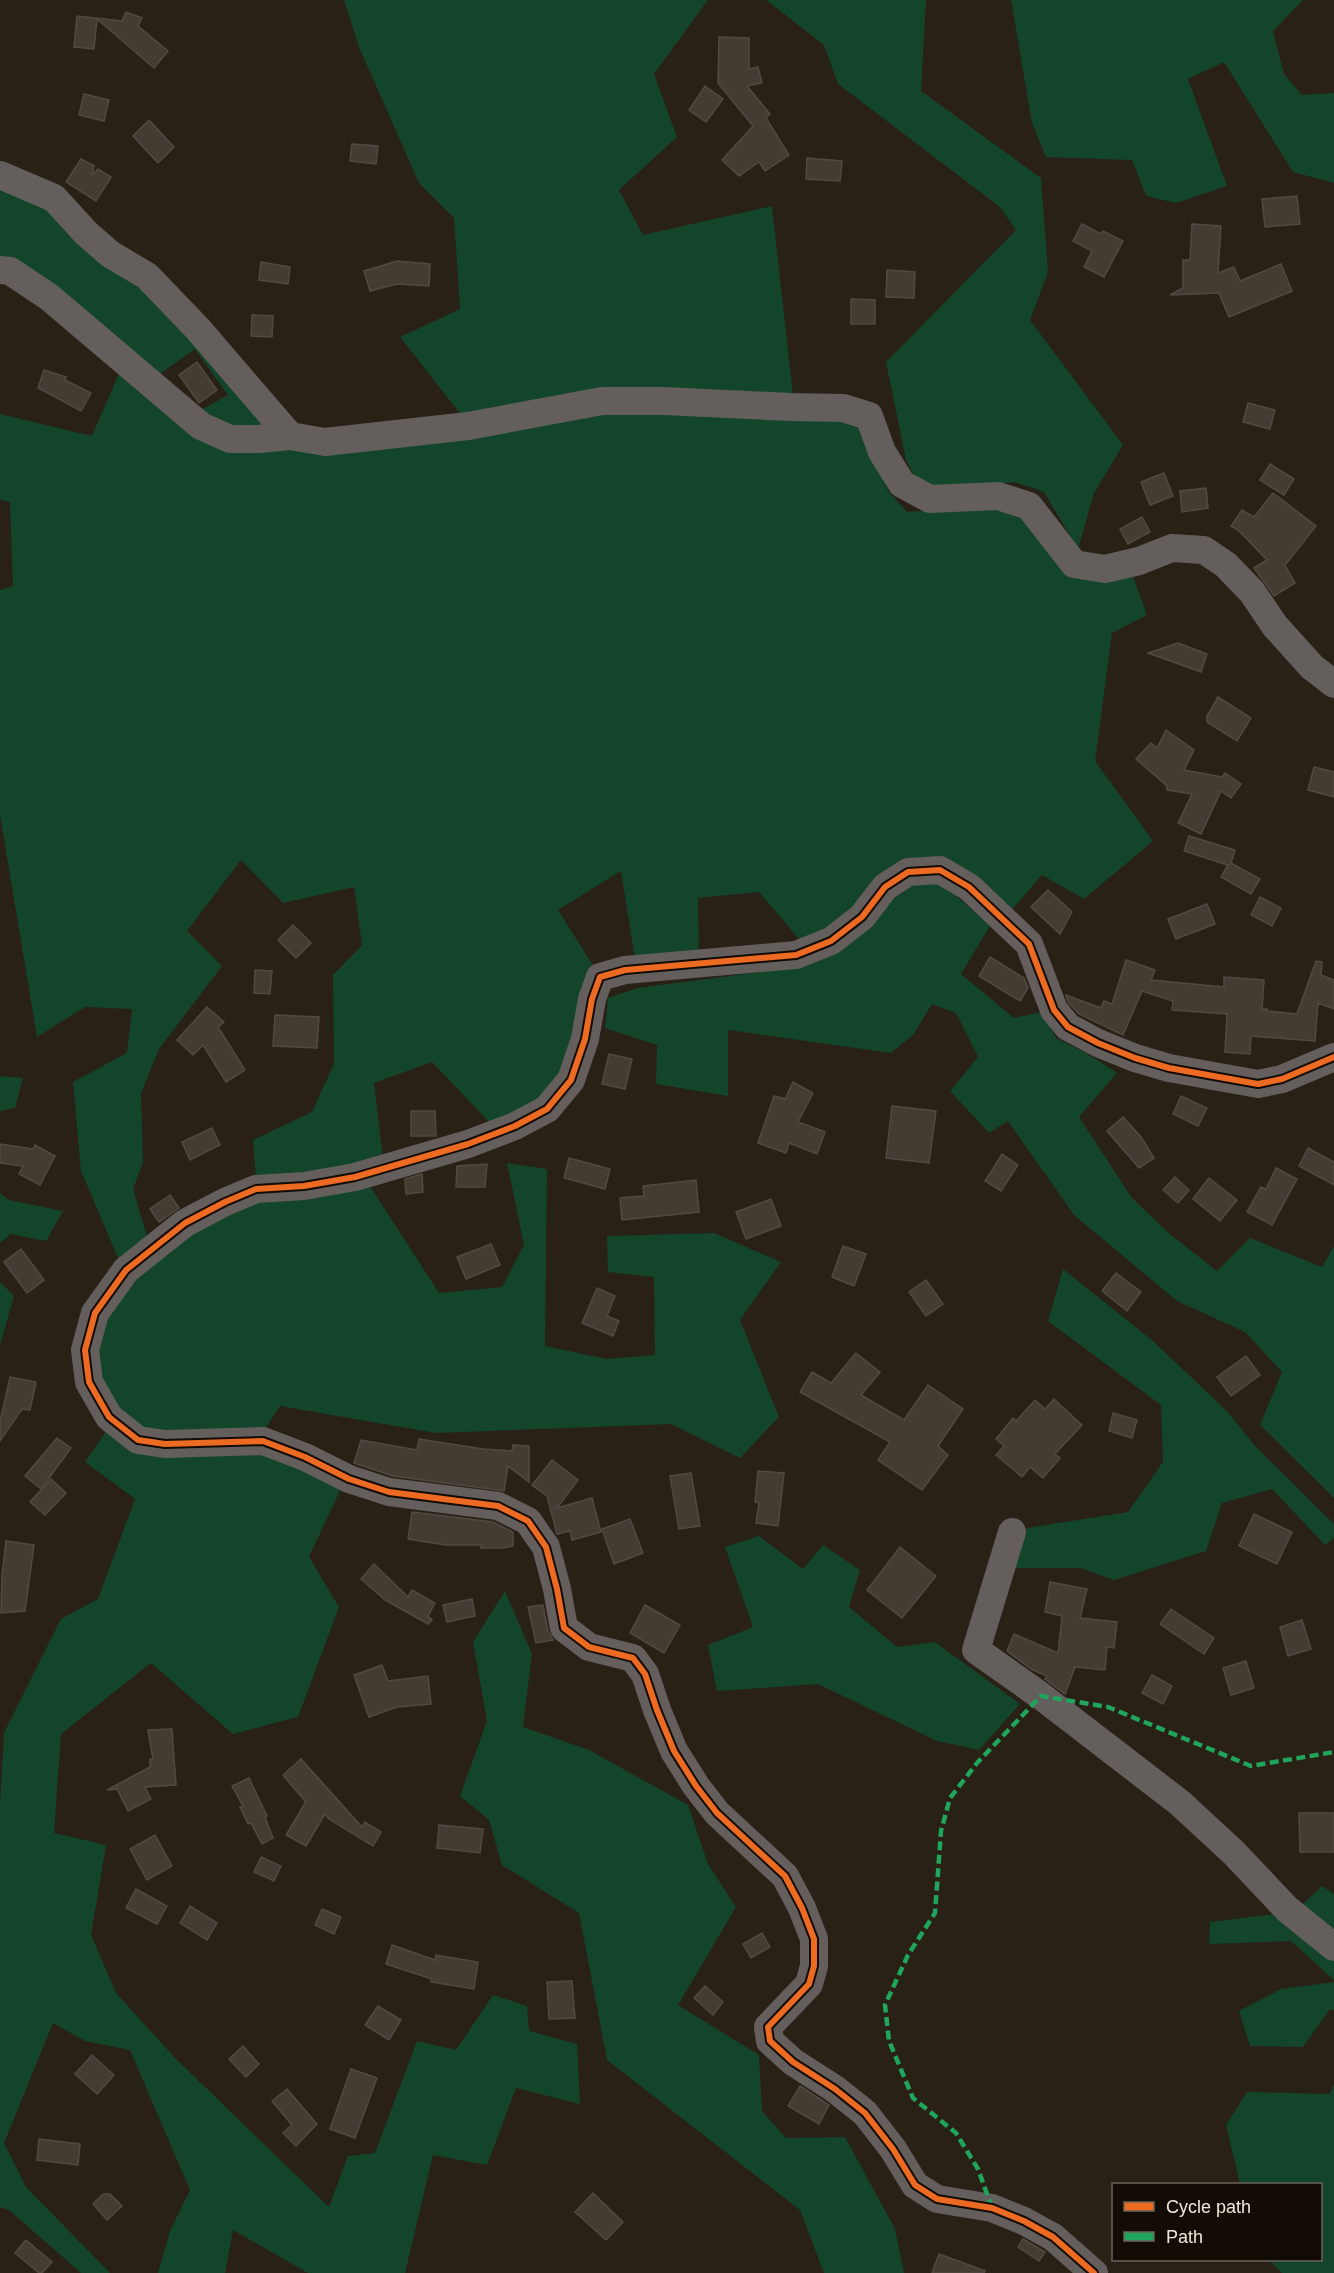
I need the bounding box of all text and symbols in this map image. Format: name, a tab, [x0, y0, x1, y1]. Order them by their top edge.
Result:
legend	[1112, 2183, 1322, 2261]
text: Cycle path	[1166, 2197, 1251, 2217]
text: Path	[1166, 2227, 1203, 2247]

